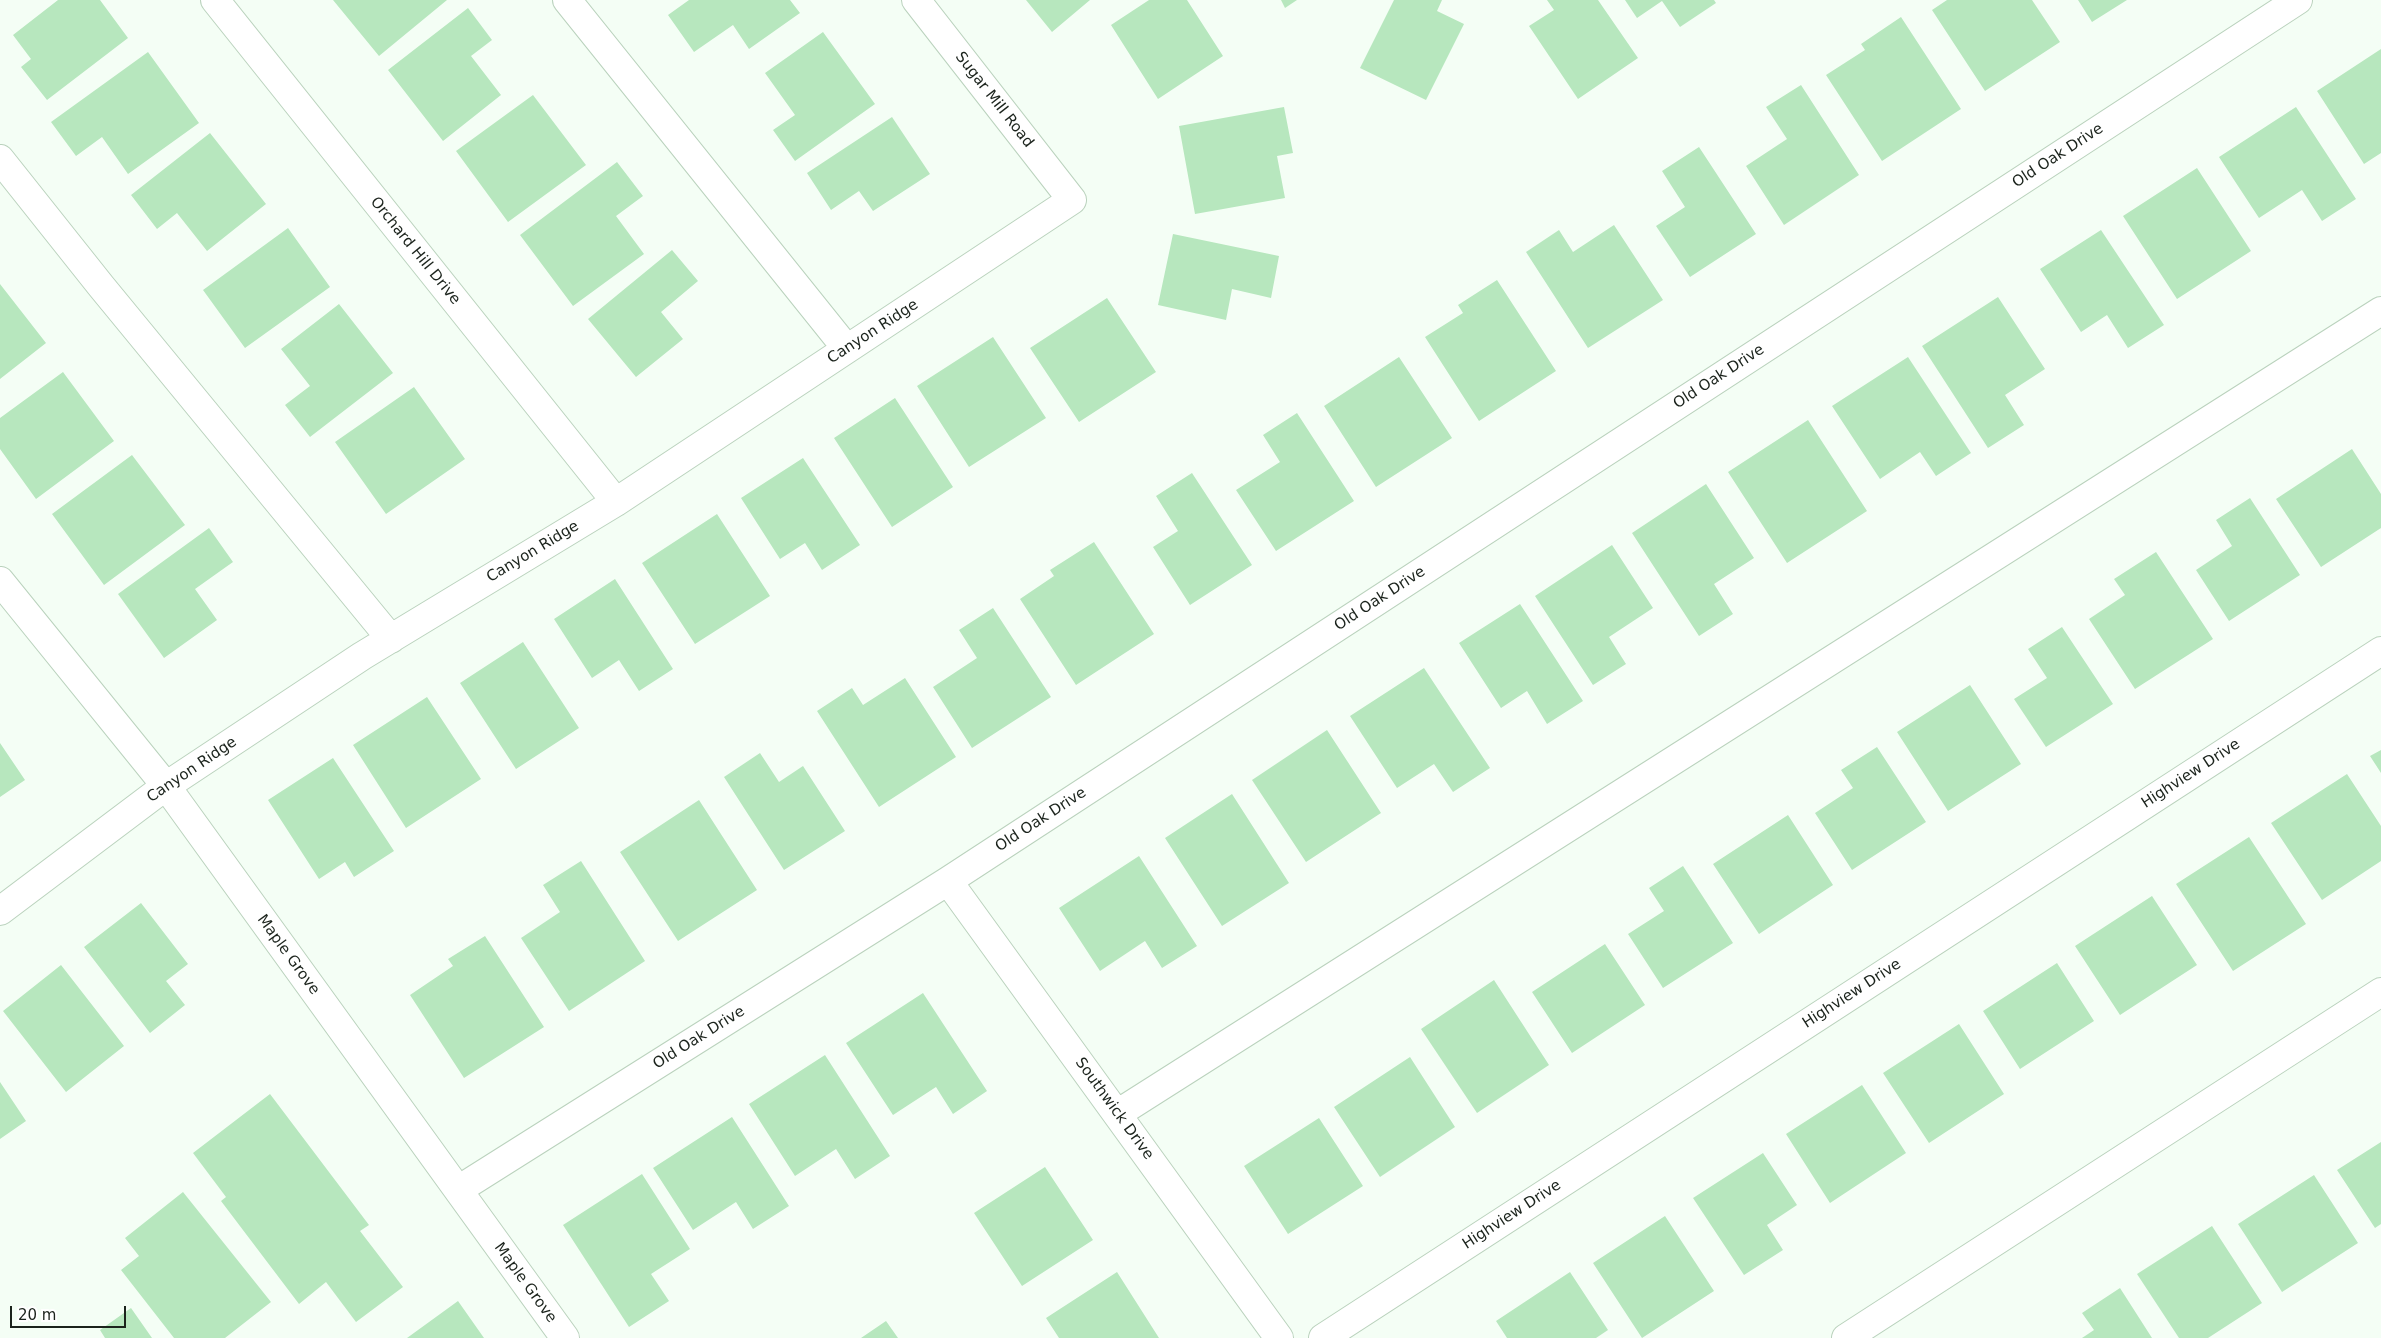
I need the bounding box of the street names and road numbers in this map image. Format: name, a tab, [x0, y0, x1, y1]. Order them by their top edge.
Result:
street label: Sugar Mill Road	[951, 49, 1037, 151]
street label: Old Oak Drive	[2009, 120, 2107, 192]
street label: Orchard Hill Drive	[366, 194, 464, 308]
street label: Canyon Ridge	[824, 296, 922, 368]
street label: Old Oak Drive	[1670, 341, 1768, 413]
street label: Canyon Ridge	[484, 517, 582, 587]
street label: Old Oak Drive	[1331, 563, 1429, 635]
street label: Canyon Ridge	[144, 733, 240, 807]
street label: Highview Drive	[2138, 735, 2244, 813]
street label: Old Oak Drive	[992, 784, 1090, 856]
street label: Maple Grove	[253, 911, 323, 999]
street label: Highview Drive	[1799, 955, 1905, 1033]
street label: Old Oak Drive	[650, 1003, 748, 1073]
street label: Southwick Drive	[1071, 1054, 1157, 1164]
street label: Highview Drive	[1459, 1176, 1565, 1254]
street label: Maple Grove	[490, 1239, 560, 1327]

